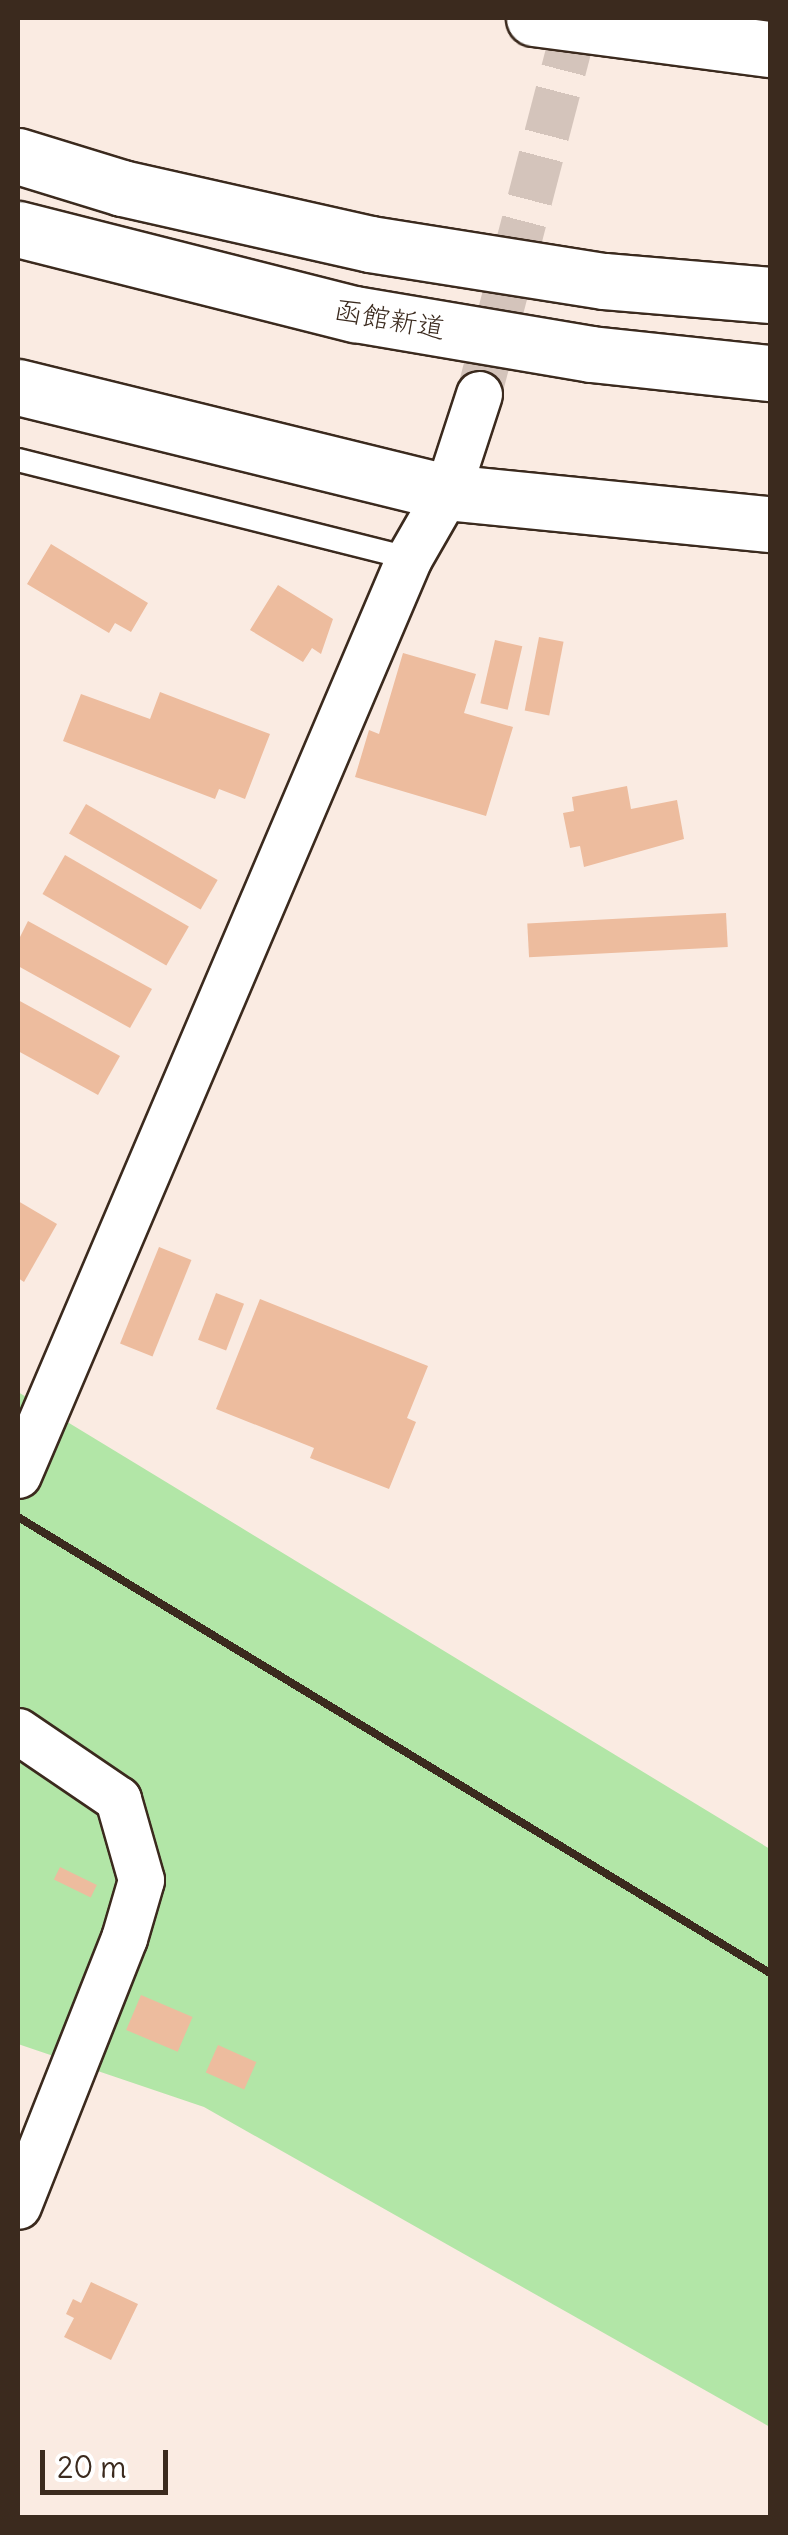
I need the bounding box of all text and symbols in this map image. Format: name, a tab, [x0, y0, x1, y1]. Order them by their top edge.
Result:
street label: 函館新道	[332, 293, 448, 345]
scale bar	[45, 2430, 172, 2492]
text: 20 m	[57, 2448, 127, 2486]

